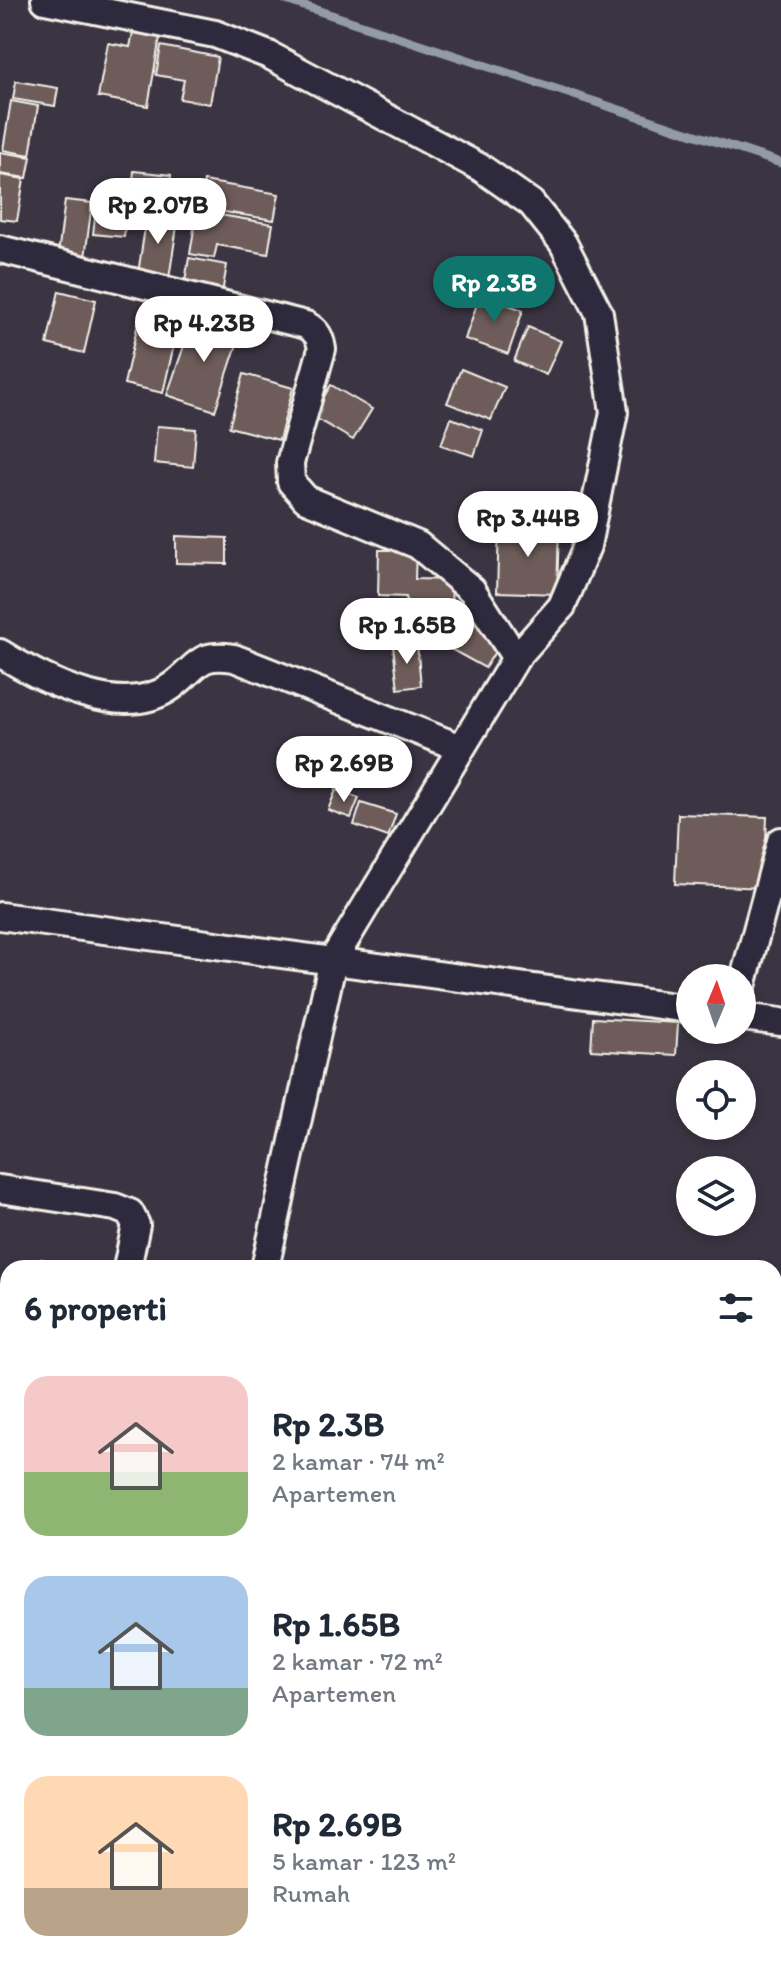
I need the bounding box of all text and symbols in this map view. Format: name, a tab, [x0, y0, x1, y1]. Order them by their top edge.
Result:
pin: Rp 2.07B	[75, 178, 241, 246]
text: Rp 2.07B	[107, 188, 209, 220]
pin: Rp 2.3B	[420, 256, 568, 324]
text: Rp 2.3B	[451, 266, 537, 298]
pin: Rp 4.23B	[121, 296, 287, 364]
text: Rp 4.23B	[153, 306, 255, 338]
pin: Rp 3.44B	[445, 491, 611, 559]
text: Rp 3.44B	[476, 501, 580, 533]
pin: Rp 1.65B	[324, 598, 490, 666]
text: Rp 1.65B	[358, 608, 456, 640]
pin: Rp 2.69B	[261, 736, 427, 804]
text: Rp 2.69B	[294, 746, 394, 778]
north arrow	[676, 964, 756, 1044]
map controls	[676, 964, 756, 1236]
button: locate	[676, 1060, 756, 1140]
button: layers	[676, 1156, 756, 1236]
icon: filters	[714, 1286, 758, 1330]
text: 6 properti	[24, 1288, 167, 1329]
text: Rp 2.3B	[272, 1404, 384, 1445]
icon: home	[88, 1408, 184, 1504]
text: 2 kamar · 74 m²	[272, 1445, 445, 1477]
text: Apartemen	[272, 1477, 396, 1509]
text: Rp 1.65B	[272, 1604, 400, 1645]
icon: home	[88, 1608, 184, 1704]
text: 2 kamar · 72 m²	[272, 1645, 443, 1677]
text: Apartemen	[272, 1677, 396, 1709]
text: Rp 2.69B	[272, 1804, 402, 1845]
icon: home	[88, 1808, 184, 1904]
text: 5 kamar · 123 m²	[272, 1845, 456, 1877]
text: Rumah	[272, 1877, 350, 1909]

